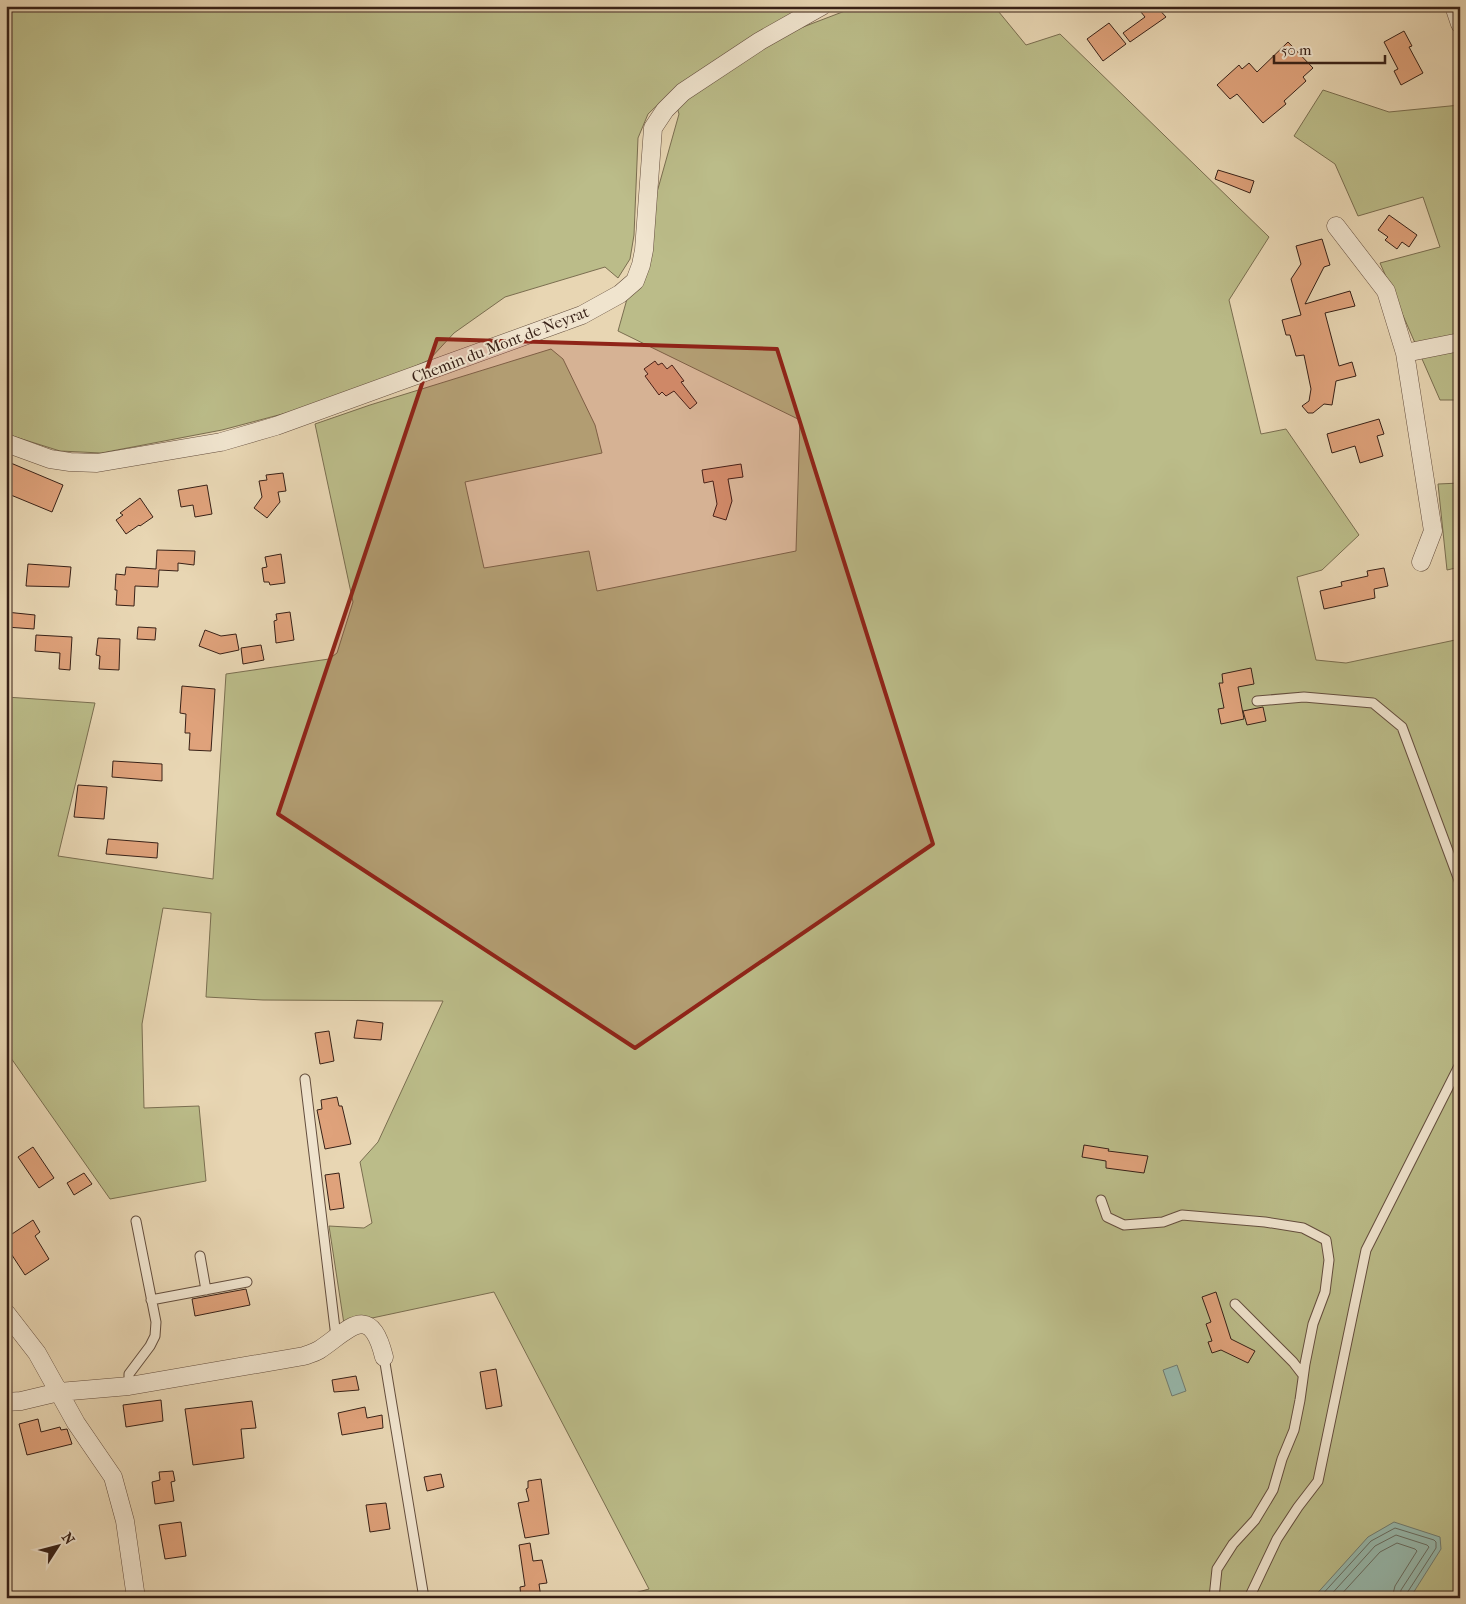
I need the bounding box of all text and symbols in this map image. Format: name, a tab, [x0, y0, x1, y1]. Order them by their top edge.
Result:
scale bar	[1274, 32, 1385, 64]
text: 50 m	[1281, 41, 1312, 59]
street label: Chemin du Mont de Neyrat	[409, 302, 592, 387]
north arrow	[32, 1522, 82, 1572]
text: N	[58, 1529, 78, 1548]

